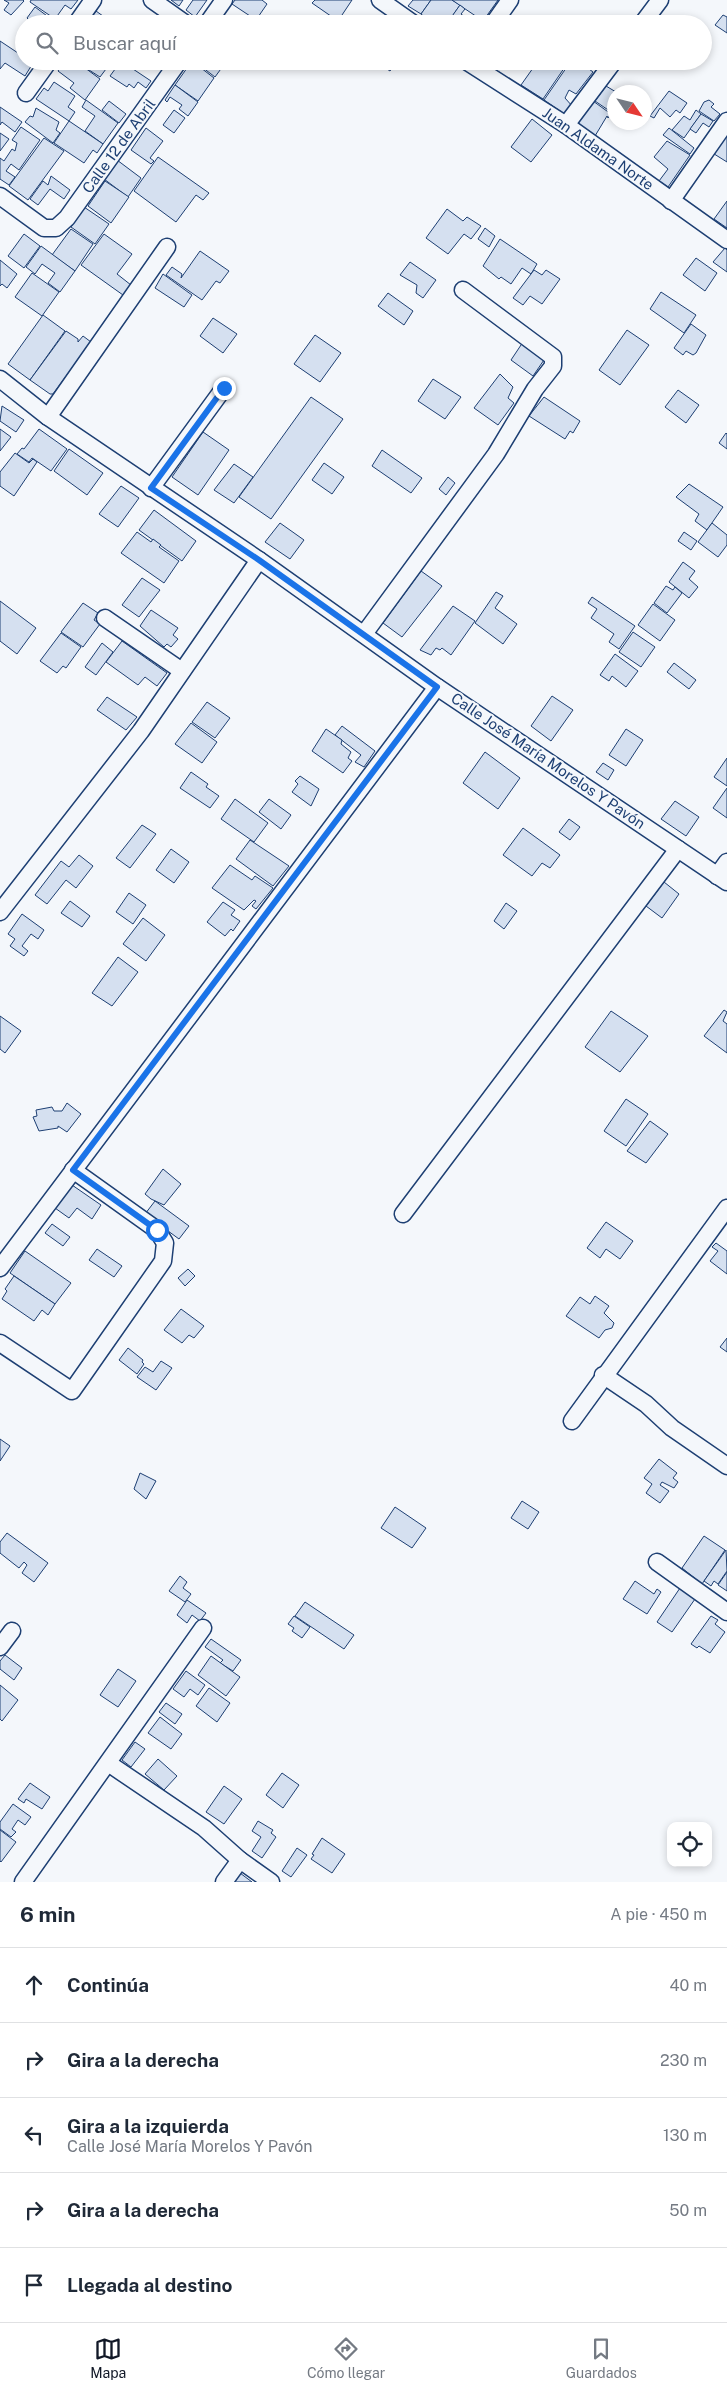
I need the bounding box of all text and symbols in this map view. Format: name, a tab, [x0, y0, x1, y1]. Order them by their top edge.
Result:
search box	[15, 15, 712, 70]
icon: search	[33, 29, 61, 57]
text: Buscar aquí	[73, 32, 177, 54]
north arrow	[607, 85, 652, 130]
street label: Calle 12 de Abril	[79, 95, 158, 196]
street label: Juan Aldama Norte	[540, 104, 657, 193]
route end	[213, 377, 236, 400]
street label: Calle José María Morelos Y Pavón	[448, 689, 648, 832]
route start	[146, 1219, 169, 1242]
map controls	[667, 1822, 712, 1867]
button: locate	[667, 1822, 712, 1867]
text: 6 min	[20, 1902, 76, 1927]
text: A pie · 450 m	[610, 1905, 707, 1924]
icon: ahead	[20, 1971, 48, 1999]
text: Continúa	[67, 1974, 149, 1996]
text: 40 m	[669, 1976, 707, 1995]
icon: right	[20, 2046, 48, 2074]
text: Gira a la derecha	[67, 2049, 219, 2071]
text: 230 m	[660, 2051, 707, 2070]
text: Gira a la izquierda	[67, 2115, 229, 2137]
icon: left	[20, 2121, 48, 2149]
text: 130 m	[663, 2126, 707, 2145]
text: Calle José María Morelos Y Pavón	[67, 2137, 313, 2156]
icon: right	[20, 2196, 48, 2224]
text: Gira a la derecha	[67, 2199, 219, 2221]
text: 50 m	[669, 2201, 707, 2220]
icon: arrive	[20, 2271, 48, 2299]
text: Llegada al destino	[67, 2274, 232, 2296]
tab: Mapa	[90, 2335, 126, 2381]
tab: Cómo llegar	[307, 2335, 385, 2381]
tab: Guardados	[566, 2335, 637, 2381]

